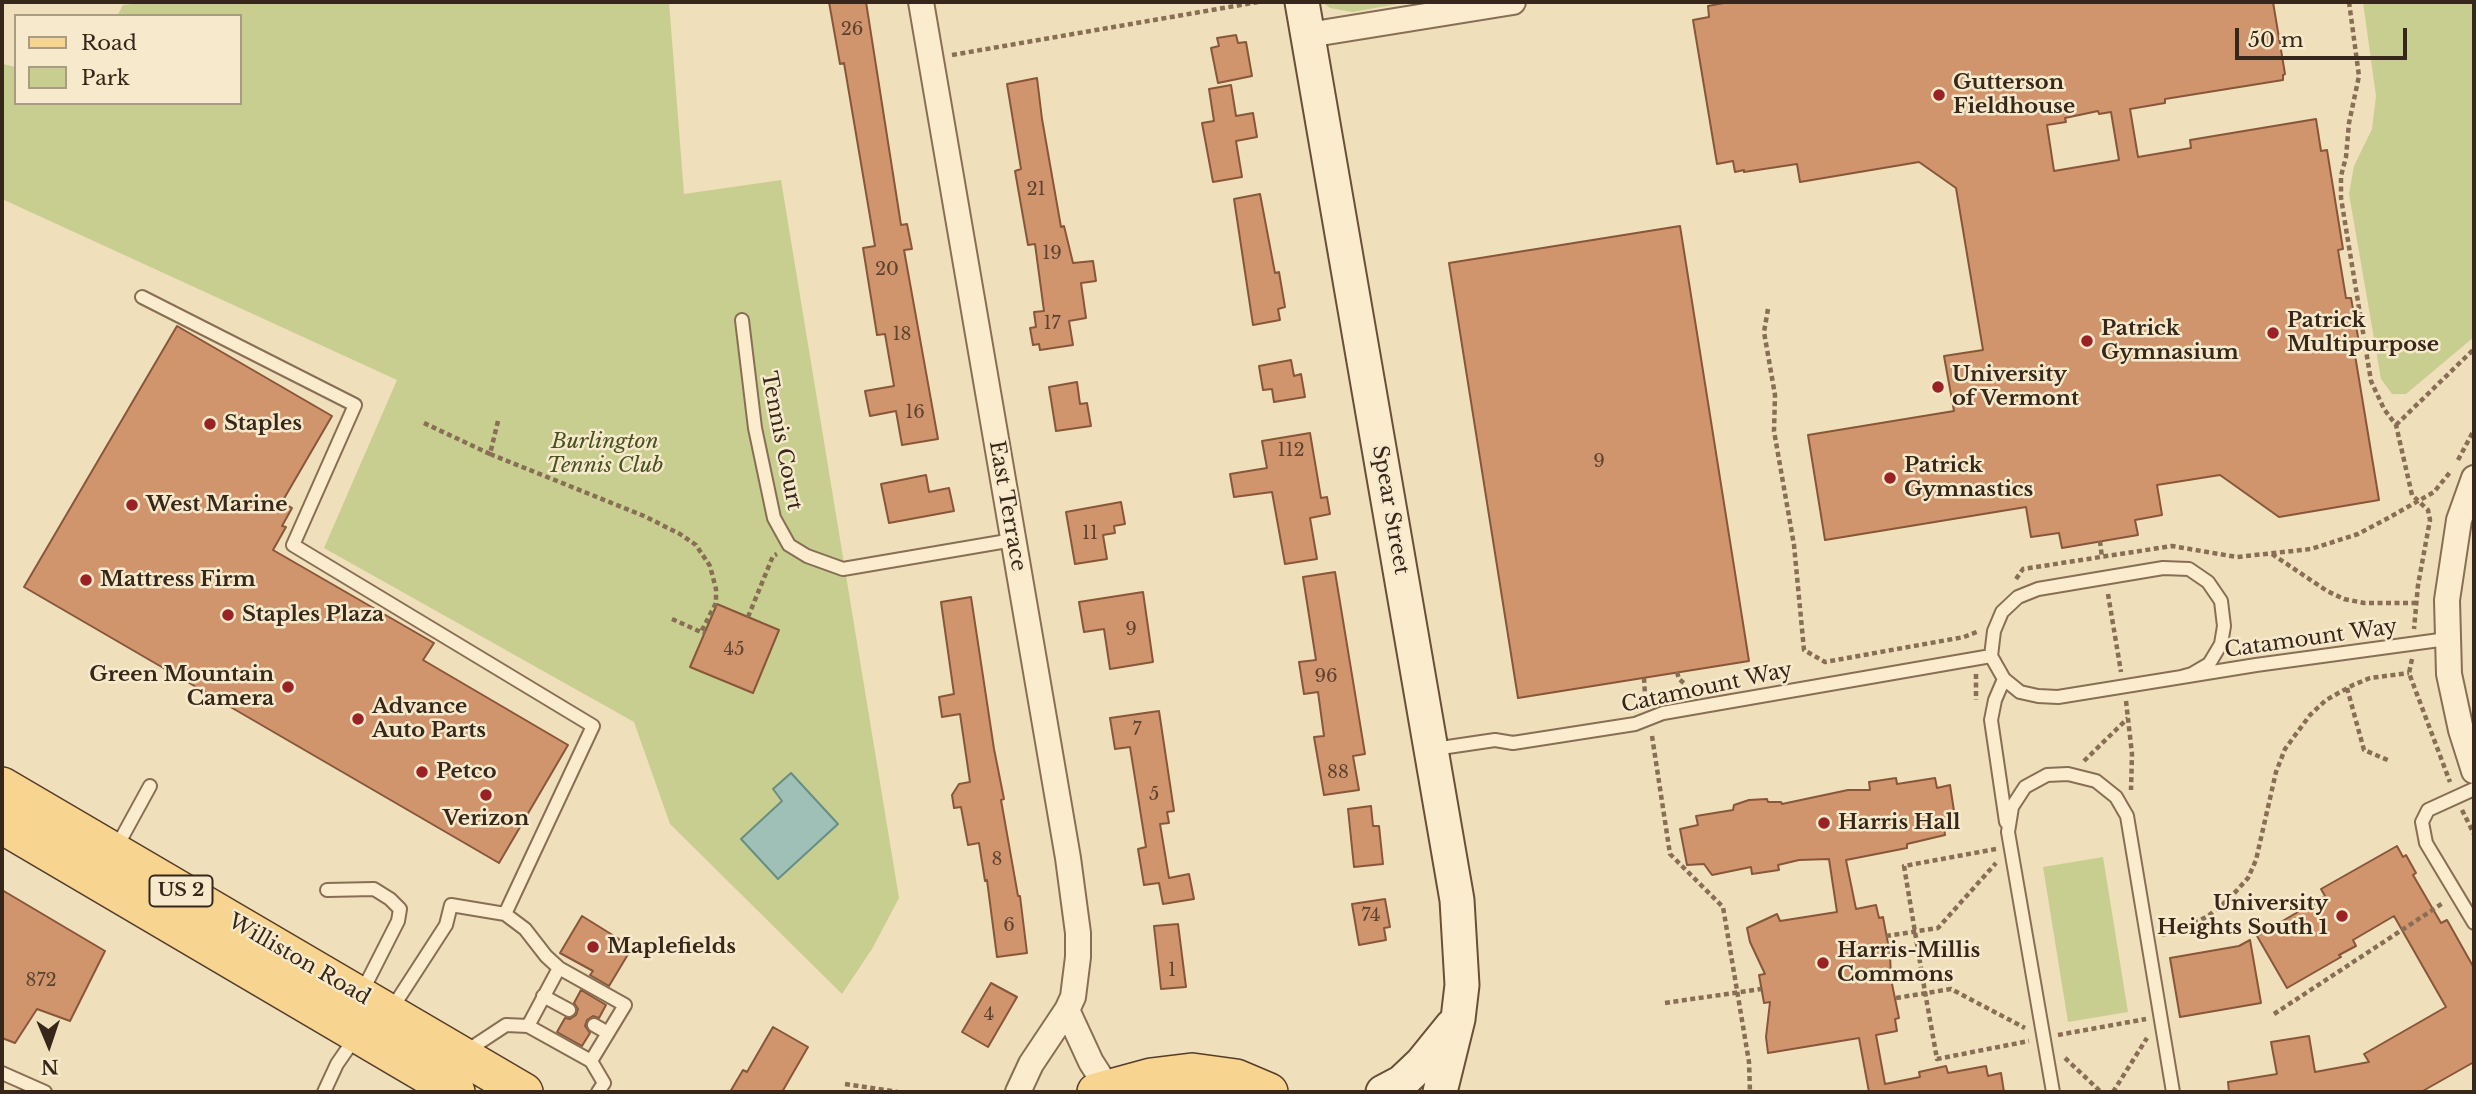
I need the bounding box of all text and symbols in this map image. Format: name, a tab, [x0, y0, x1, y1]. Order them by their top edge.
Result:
legend	[14, 14, 242, 105]
scale bar	[2238, 14, 2410, 58]
house number: 26	[841, 19, 863, 41]
text: 50 m	[2248, 27, 2303, 53]
text: Road	[81, 30, 137, 56]
text: Park	[81, 65, 130, 91]
place label: Gutterson Fieldhouse	[1953, 70, 2075, 120]
marker: Gutterson Fieldhouse	[1931, 87, 1947, 103]
house number: 21	[1026, 179, 1046, 201]
house number: 19	[1042, 243, 1062, 265]
house number: 20	[875, 259, 899, 281]
place label: Patrick Multipurpose	[2287, 308, 2439, 358]
house number: 17	[1043, 313, 1061, 335]
place label: Patrick Gymnasium	[2101, 316, 2239, 366]
house number: 18	[893, 324, 911, 346]
marker: Patrick Multipurpose	[2265, 325, 2281, 341]
marker: Patrick Gymnasium	[2079, 333, 2095, 349]
place label: University of Vermont	[1952, 362, 2079, 412]
street label: Tennis Court	[755, 369, 807, 513]
marker: University of Vermont	[1930, 379, 1946, 395]
house number: 16	[905, 402, 925, 424]
place label: Staples	[224, 411, 302, 437]
marker: Staples	[202, 416, 218, 432]
park label: Burlington Tennis Club	[547, 429, 663, 479]
street label: East Terrace	[983, 439, 1031, 573]
house number: 112	[1277, 440, 1305, 462]
street label: Spear Street	[1366, 444, 1414, 576]
house number: 9	[1593, 451, 1605, 473]
place label: Patrick Gymnastics	[1904, 453, 2033, 503]
marker: Patrick Gymnastics	[1882, 470, 1898, 486]
place label: West Marine	[146, 492, 288, 518]
marker: West Marine	[124, 497, 140, 513]
house number: 11	[1082, 523, 1098, 545]
place label: Mattress Firm	[100, 567, 256, 593]
marker: Mattress Firm	[78, 572, 94, 588]
place label: Staples Plaza	[242, 602, 384, 628]
marker: Staples Plaza	[220, 607, 236, 623]
street label: Catamount Way	[2223, 614, 2399, 664]
house number: 9	[1125, 619, 1137, 641]
house number: 45	[724, 639, 744, 661]
street label: Catamount Way	[1619, 658, 1795, 718]
place label: Green Mountain Camera	[89, 662, 274, 712]
house number: 96	[1314, 666, 1338, 688]
marker: Green Mountain Camera	[280, 679, 296, 695]
place label: Advance Auto Parts	[372, 694, 486, 744]
marker: Advance Auto Parts	[350, 711, 366, 727]
house number: 7	[1132, 719, 1142, 741]
place label: Petco	[436, 759, 497, 785]
house number: 88	[1327, 762, 1349, 784]
marker: Petco	[414, 764, 430, 780]
house number: 5	[1149, 784, 1159, 806]
marker: Verizon	[478, 787, 494, 803]
place label: Verizon	[443, 806, 529, 832]
place label: Harris Hall	[1838, 810, 1961, 836]
marker: Harris Hall	[1816, 815, 1832, 831]
house number: 8	[992, 849, 1002, 871]
road number: US 2	[150, 876, 212, 906]
place label: University Heights South 1	[2157, 891, 2328, 941]
house number: 74	[1361, 905, 1381, 927]
marker: University Heights South 1	[2334, 908, 2350, 924]
street label: Williston Road	[223, 909, 375, 1011]
house number: 6	[1003, 915, 1015, 937]
place label: Maplefields	[607, 934, 736, 960]
place label: Harris-Millis Commons	[1837, 938, 1980, 988]
marker: Maplefields	[585, 939, 601, 955]
marker: Harris-Millis Commons	[1815, 955, 1831, 971]
house number: 1	[1168, 960, 1176, 982]
house number: 872	[25, 970, 57, 992]
house number: 4	[984, 1004, 994, 1026]
north arrow	[14, 1010, 84, 1080]
text: N	[40, 1055, 59, 1078]

